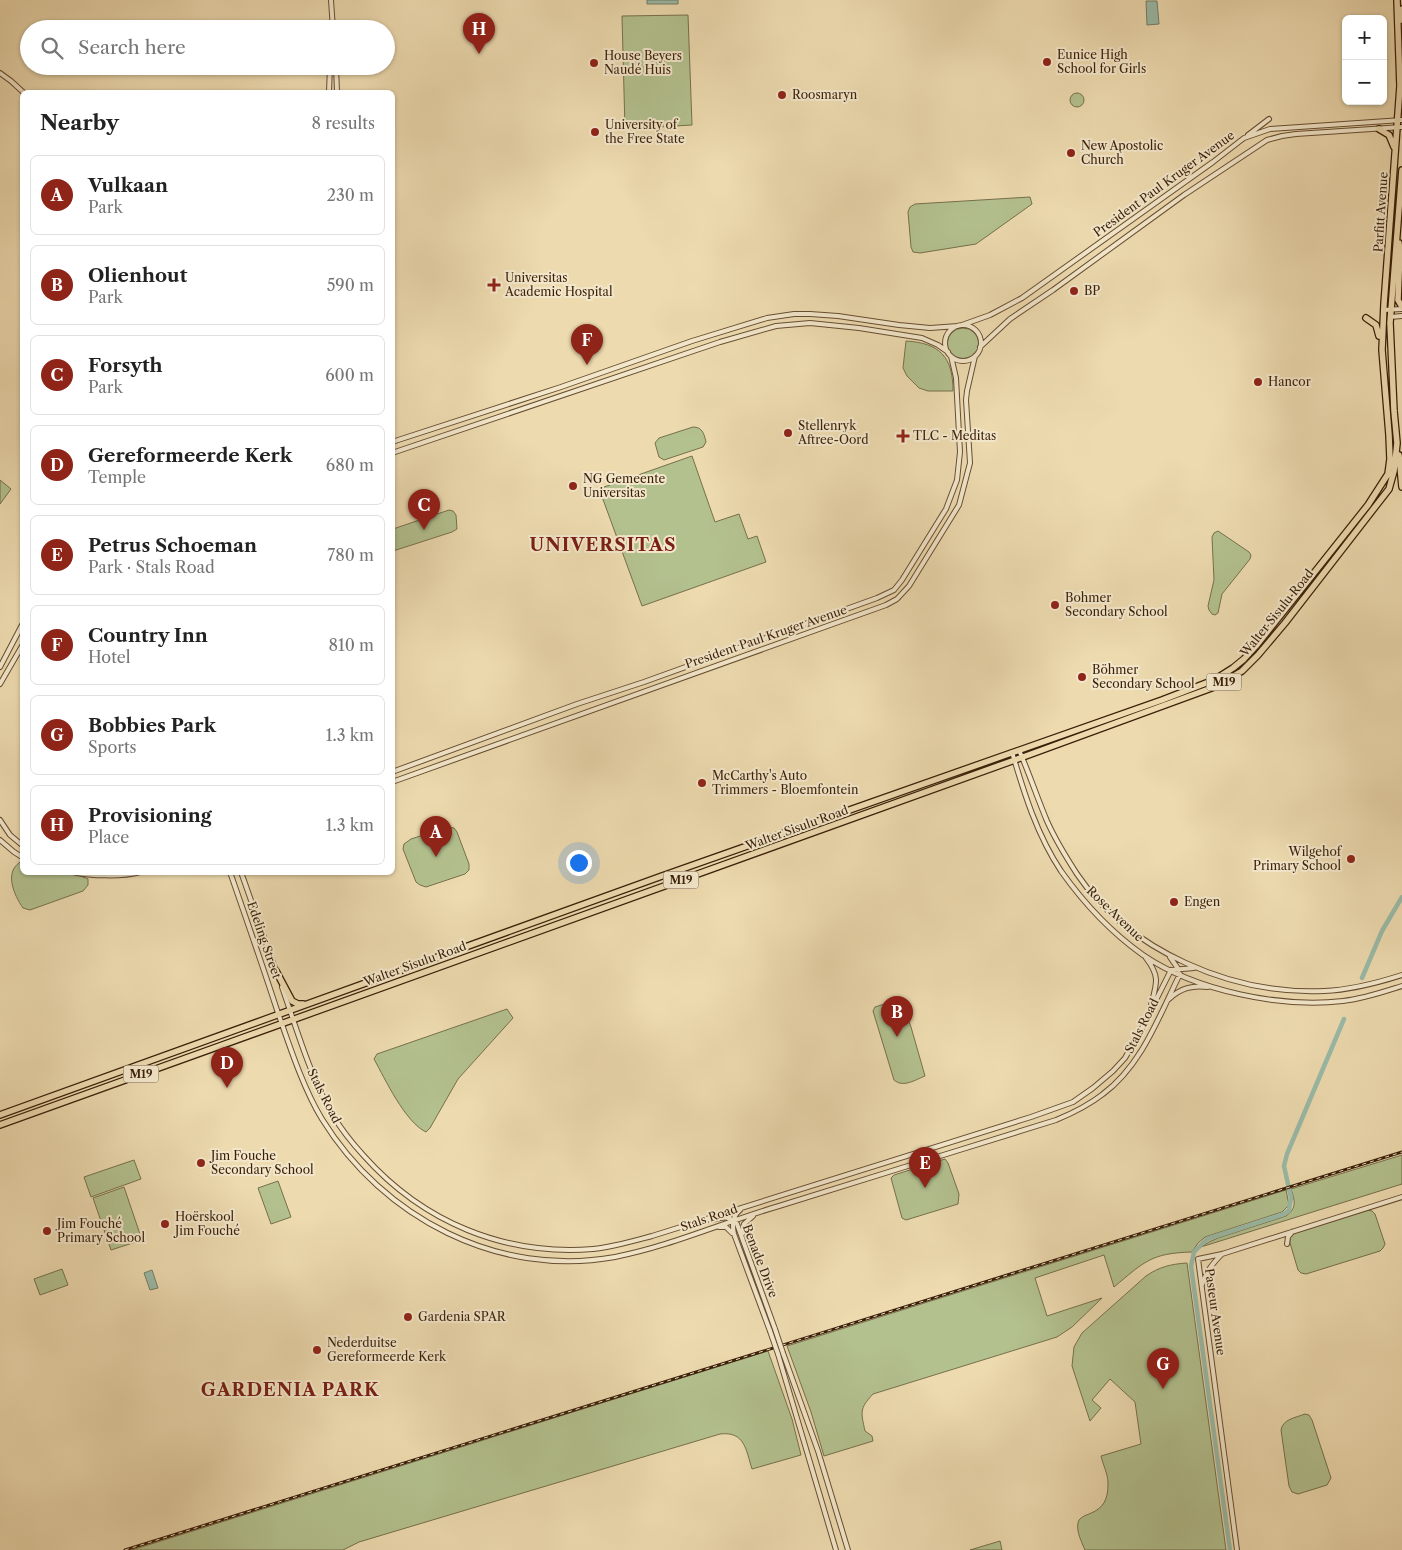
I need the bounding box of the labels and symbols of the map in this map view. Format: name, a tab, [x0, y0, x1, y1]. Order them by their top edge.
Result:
pin: H	[463, 13, 495, 54]
place label: Eunice High School for Girls	[1057, 47, 1146, 76]
place label: House Beyers Naudé Huis	[604, 48, 682, 77]
marker: Eunice High School for Girls	[1041, 56, 1053, 68]
marker: House Beyers Naudé Huis	[588, 57, 600, 69]
place label: Roosmaryn	[792, 87, 858, 102]
marker: Roosmaryn	[776, 89, 788, 101]
place label: University of the Free State	[605, 117, 685, 146]
marker: University of the Free State	[589, 126, 601, 138]
street label: President Paul Kruger Avenue	[1090, 127, 1237, 240]
place label: New Apostolic Church	[1081, 138, 1163, 167]
marker: New Apostolic Church	[1065, 147, 1077, 159]
street label: Parfitt Avenue	[1370, 171, 1391, 253]
place label: Universitas Academic Hospital	[504, 270, 613, 299]
marker: Universitas Academic Hospital	[487, 278, 501, 292]
place label: BP	[1084, 283, 1100, 298]
marker: BP	[1068, 285, 1080, 297]
pin: F	[571, 324, 603, 365]
place label: Hancor	[1268, 374, 1311, 389]
marker: Hancor	[1252, 376, 1264, 388]
place label: Stellenryk Aftree-Oord	[797, 418, 869, 447]
marker: Stellenryk Aftree-Oord	[782, 427, 794, 439]
place label: TLC - Meditas	[913, 428, 996, 443]
marker: TLC - Meditas	[897, 430, 909, 442]
place label: NG Gemeente Universitas	[583, 471, 665, 500]
marker: NG Gemeente Universitas	[567, 480, 579, 492]
pin: C	[408, 489, 440, 530]
district label: UNIVERSITAS	[530, 534, 676, 556]
street label: Walter Sisulu Road	[1236, 565, 1317, 660]
place label: Bohmer Secondary School	[1065, 590, 1168, 619]
marker: Bohmer Secondary School	[1049, 599, 1061, 611]
street label: President Paul Kruger Avenue	[683, 602, 849, 671]
place label: Böhmer Secondary School	[1092, 662, 1195, 691]
marker: Böhmer Secondary School	[1076, 671, 1088, 683]
road number: M19	[1206, 674, 1242, 690]
place label: McCarthy's Auto Trimmers - Bloemfontein	[712, 768, 859, 797]
marker: McCarthy's Auto Trimmers - Bloemfontein	[696, 777, 708, 789]
street label: Walter Sisulu Road	[742, 802, 851, 853]
pin: A	[420, 816, 452, 857]
place label: Wilgehof Primary School	[1253, 844, 1343, 873]
your location	[566, 850, 592, 876]
marker: Wilgehof Primary School	[1345, 853, 1357, 865]
road number: M19	[664, 872, 698, 888]
street label: Rose Avenue	[1084, 883, 1147, 945]
place label: Engen	[1184, 894, 1221, 909]
marker: Engen	[1168, 896, 1180, 908]
street label: Edeling Street	[244, 899, 285, 981]
street label: Walter Sisulu Road	[360, 938, 469, 989]
street label: Stals Road	[1121, 995, 1162, 1056]
pin: B	[881, 996, 913, 1037]
pin: D	[211, 1047, 243, 1088]
road number: M19	[124, 1066, 158, 1082]
street label: Stals Road	[304, 1066, 345, 1126]
pin: E	[909, 1147, 941, 1188]
place label: Jim Fouche Secondary School	[209, 1148, 314, 1177]
marker: Jim Fouche Secondary School	[195, 1157, 207, 1169]
street label: Stals Road	[678, 1201, 740, 1234]
place label: Hoërskool Jim Fouché	[173, 1209, 240, 1238]
place label: Jim Fouché Primary School	[55, 1216, 145, 1245]
marker: Hoërskool Jim Fouché	[159, 1218, 171, 1230]
street label: Benade Drive	[740, 1222, 781, 1300]
marker: Jim Fouché Primary School	[41, 1225, 53, 1237]
street label: Pasteur Avenue	[1202, 1267, 1229, 1357]
place label: Gardenia SPAR	[418, 1309, 507, 1324]
marker: Gardenia SPAR	[402, 1311, 414, 1323]
place label: Nederduitse Gereformeerde Kerk	[327, 1335, 447, 1364]
marker: Nederduitse Gereformeerde Kerk	[311, 1344, 323, 1356]
pin: G	[1147, 1348, 1179, 1389]
district label: GARDENIA PARK	[201, 1379, 379, 1401]

